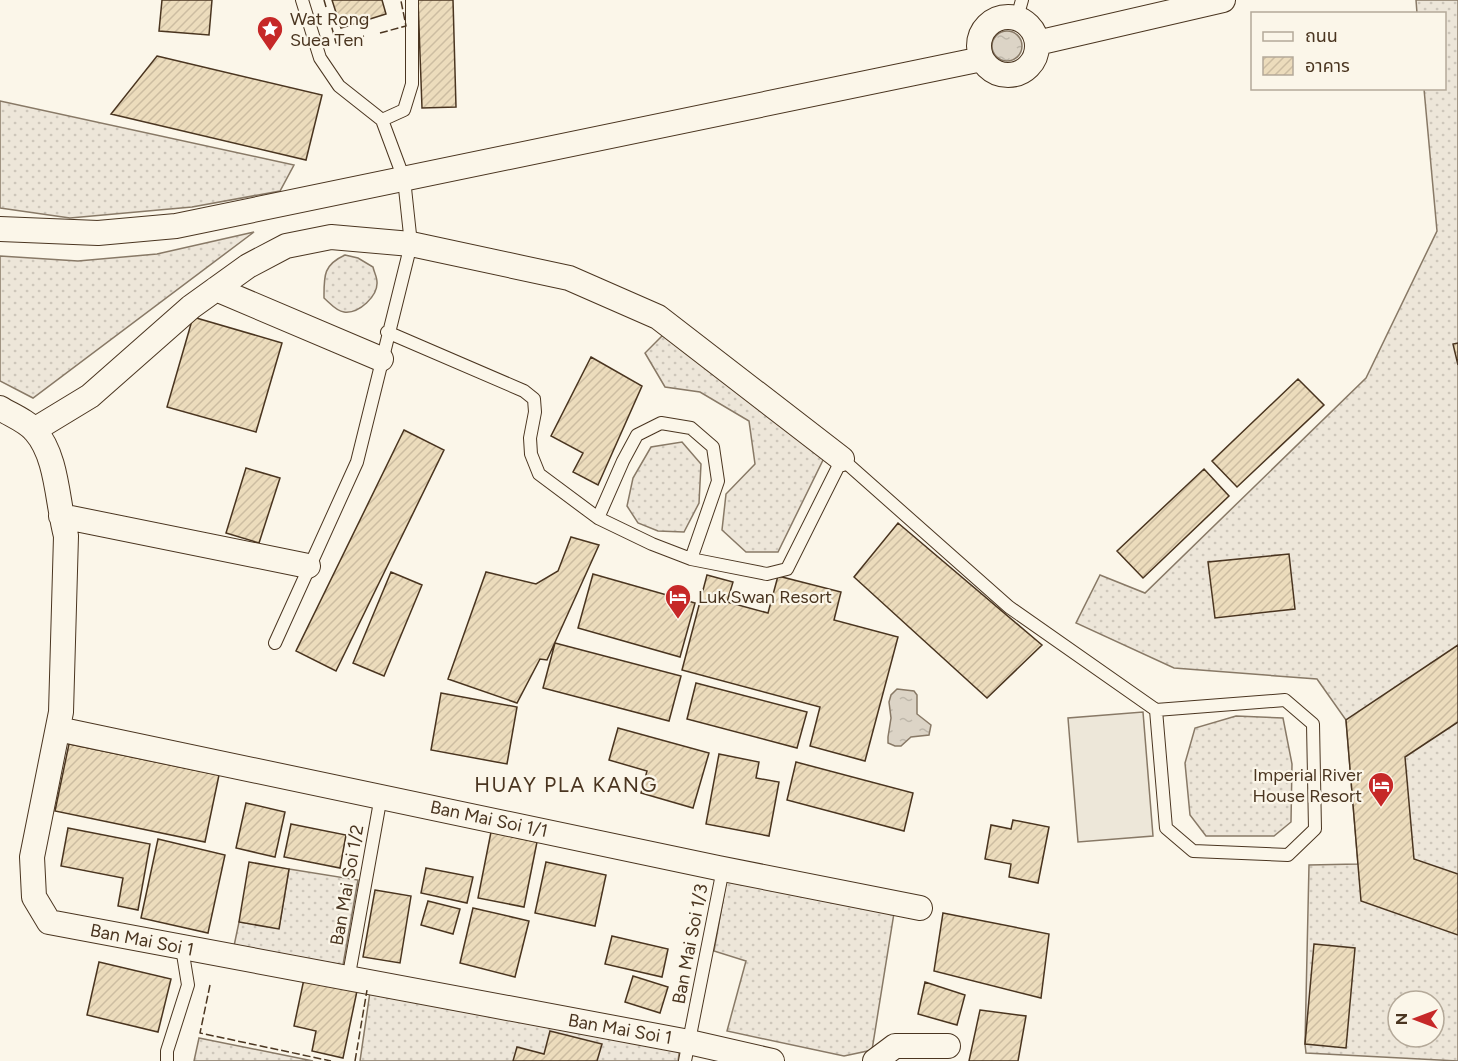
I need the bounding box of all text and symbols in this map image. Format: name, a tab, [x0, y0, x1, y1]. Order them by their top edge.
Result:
place label: Wat Rong Suea Ten	[290, 8, 369, 51]
legend	[1251, 12, 1446, 90]
place icon: Wat Rong Suea Ten	[255, 14, 285, 52]
text: ถนน	[1305, 25, 1338, 47]
text: อาคาร	[1305, 55, 1350, 77]
hotel icon: Luk Swan Resort	[663, 582, 693, 620]
place label: Luk Swan Resort	[698, 586, 832, 608]
place label: Imperial River House Resort	[1253, 764, 1362, 807]
hotel icon: Imperial River House Resort	[1366, 770, 1396, 808]
district label: HUAY PLA KANG	[474, 772, 658, 797]
street label: Ban Mai Soi 1/1	[428, 796, 550, 842]
street label: Ban Mai Soi 1/2	[326, 823, 368, 947]
street label: Ban Mai Soi 1/3	[668, 882, 712, 1006]
street label: Ban Mai Soi 1	[88, 919, 196, 961]
north arrow	[1386, 989, 1446, 1049]
street label: Ban Mai Soi 1	[566, 1009, 674, 1049]
text: N	[1392, 1013, 1411, 1025]

